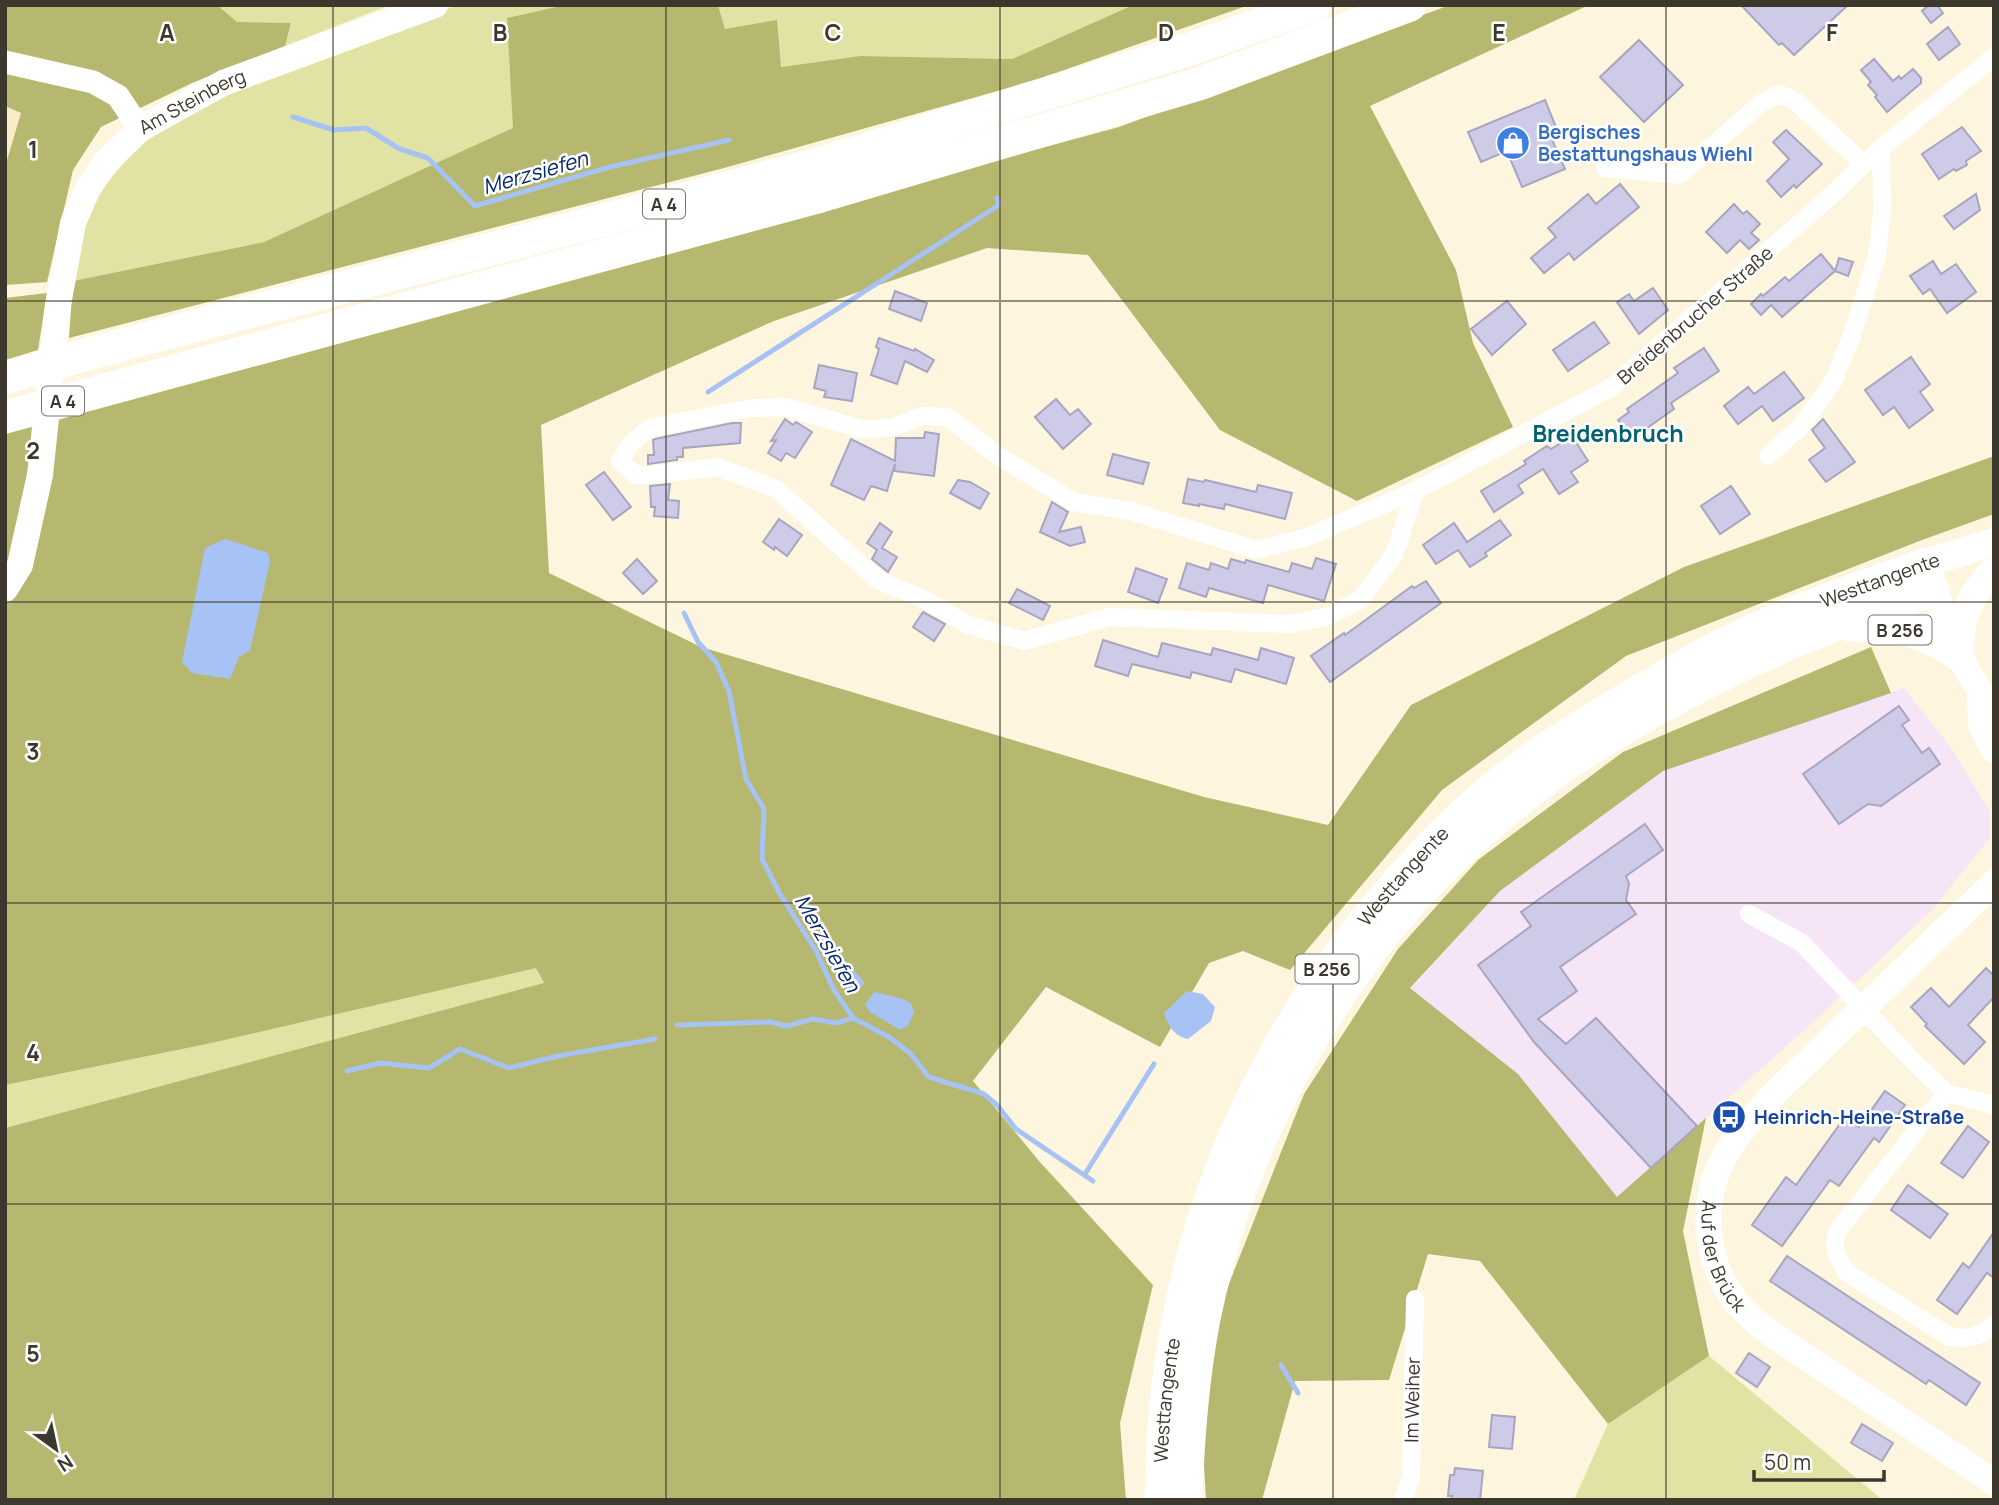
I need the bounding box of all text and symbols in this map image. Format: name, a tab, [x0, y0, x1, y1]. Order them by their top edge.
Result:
text: A	[159, 16, 175, 48]
text: B	[493, 16, 507, 48]
text: C	[825, 16, 842, 48]
text: D	[1158, 16, 1174, 48]
text: E	[1492, 16, 1506, 48]
text: F	[1826, 16, 1838, 48]
street label: Am Steinberg	[134, 63, 249, 140]
place label: Bergisches Bestattungshaus Wiehl	[1538, 119, 1753, 167]
shop icon: Bergisches Bestattungshaus Wiehl	[1494, 124, 1532, 162]
text: 1	[28, 133, 38, 165]
water label: Merzsiefen	[479, 143, 592, 200]
road number: A 4	[643, 190, 685, 218]
street label: Breidenbrucher Straße	[1611, 240, 1779, 390]
road number: A 4	[42, 386, 84, 416]
district label: Breidenbruch	[1532, 417, 1684, 449]
text: 2	[26, 434, 40, 466]
street label: Westtangente	[1817, 546, 1943, 614]
road number: B 256	[1868, 616, 1932, 644]
text: 3	[26, 735, 40, 767]
street label: Westtangente	[1352, 820, 1454, 931]
water label: Merzsiefen	[789, 889, 868, 998]
road number: B 256	[1296, 954, 1358, 984]
text: 4	[26, 1036, 40, 1068]
bus stop icon: Heinrich-Heine-Straße	[1710, 1098, 1748, 1136]
place label: Heinrich-Heine-Straße	[1754, 1104, 1964, 1130]
street label: Auf der Brück	[1696, 1200, 1752, 1318]
street label: Westtangente	[1148, 1336, 1186, 1463]
text: 5	[26, 1337, 40, 1369]
street label: Im Weiher	[1398, 1357, 1426, 1443]
north arrow	[21, 1414, 91, 1484]
scale bar	[1754, 1438, 1884, 1482]
text: 50 m	[1764, 1448, 1811, 1476]
text: N	[52, 1449, 78, 1478]

